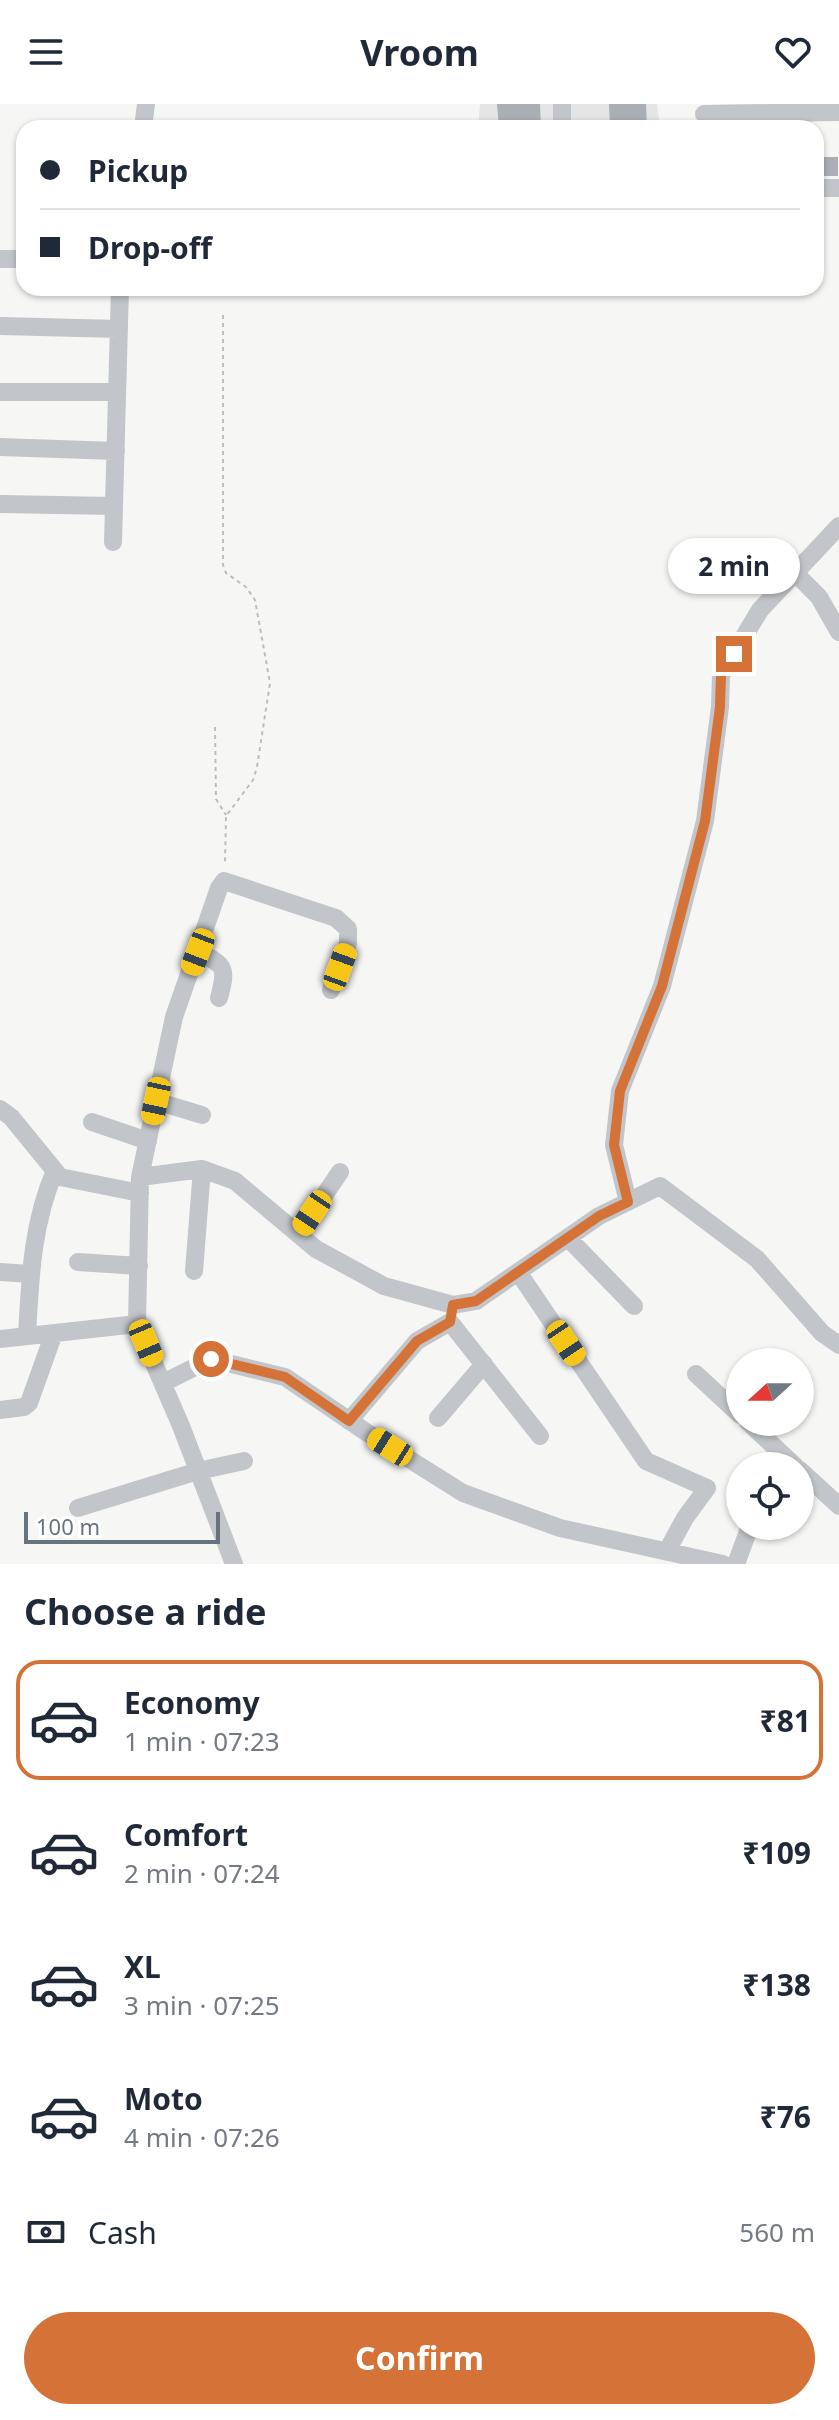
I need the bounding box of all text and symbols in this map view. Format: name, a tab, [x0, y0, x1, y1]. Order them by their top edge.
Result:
text: Vroom	[360, 28, 479, 77]
icon: menu	[24, 30, 68, 74]
icon: heart	[771, 30, 815, 74]
text: Pickup	[88, 150, 188, 191]
text: Drop-off	[88, 227, 212, 268]
callout: 2 min	[668, 538, 800, 594]
text: 2 min	[698, 548, 770, 584]
route end	[716, 636, 752, 672]
car	[178, 925, 218, 979]
car	[321, 940, 359, 994]
car	[139, 1075, 173, 1127]
car	[289, 1186, 335, 1240]
car	[126, 1316, 166, 1370]
car	[543, 1316, 589, 1370]
route start	[193, 1341, 229, 1377]
north arrow	[726, 1348, 814, 1436]
map controls	[726, 1348, 814, 1540]
car	[363, 1424, 417, 1470]
button: locate	[726, 1452, 814, 1540]
scale bar	[24, 1508, 220, 1544]
text: 100 m	[36, 1511, 100, 1541]
text: Choose a ride	[24, 1587, 266, 1636]
text: Economy	[124, 1682, 260, 1723]
icon: car	[28, 1684, 100, 1756]
text: ₹81	[760, 1700, 811, 1741]
text: 1 min · 07:23	[124, 1723, 280, 1759]
text: Comfort	[124, 1814, 248, 1855]
icon: car	[28, 1816, 100, 1888]
text: ₹109	[742, 1832, 811, 1873]
text: 2 min · 07:24	[124, 1855, 280, 1891]
text: XL	[124, 1946, 161, 1987]
icon: car	[28, 1948, 100, 2020]
text: ₹138	[742, 1964, 811, 2005]
text: 3 min · 07:25	[124, 1987, 280, 2023]
text: Moto	[124, 2078, 203, 2119]
icon: car	[28, 2080, 100, 2152]
text: ₹76	[760, 2096, 811, 2137]
text: 4 min · 07:26	[124, 2119, 280, 2155]
icon: cash	[24, 2210, 68, 2254]
text: Cash	[88, 2212, 157, 2253]
text: 560 m	[739, 2214, 815, 2250]
button: Confirm	[24, 2312, 815, 2404]

